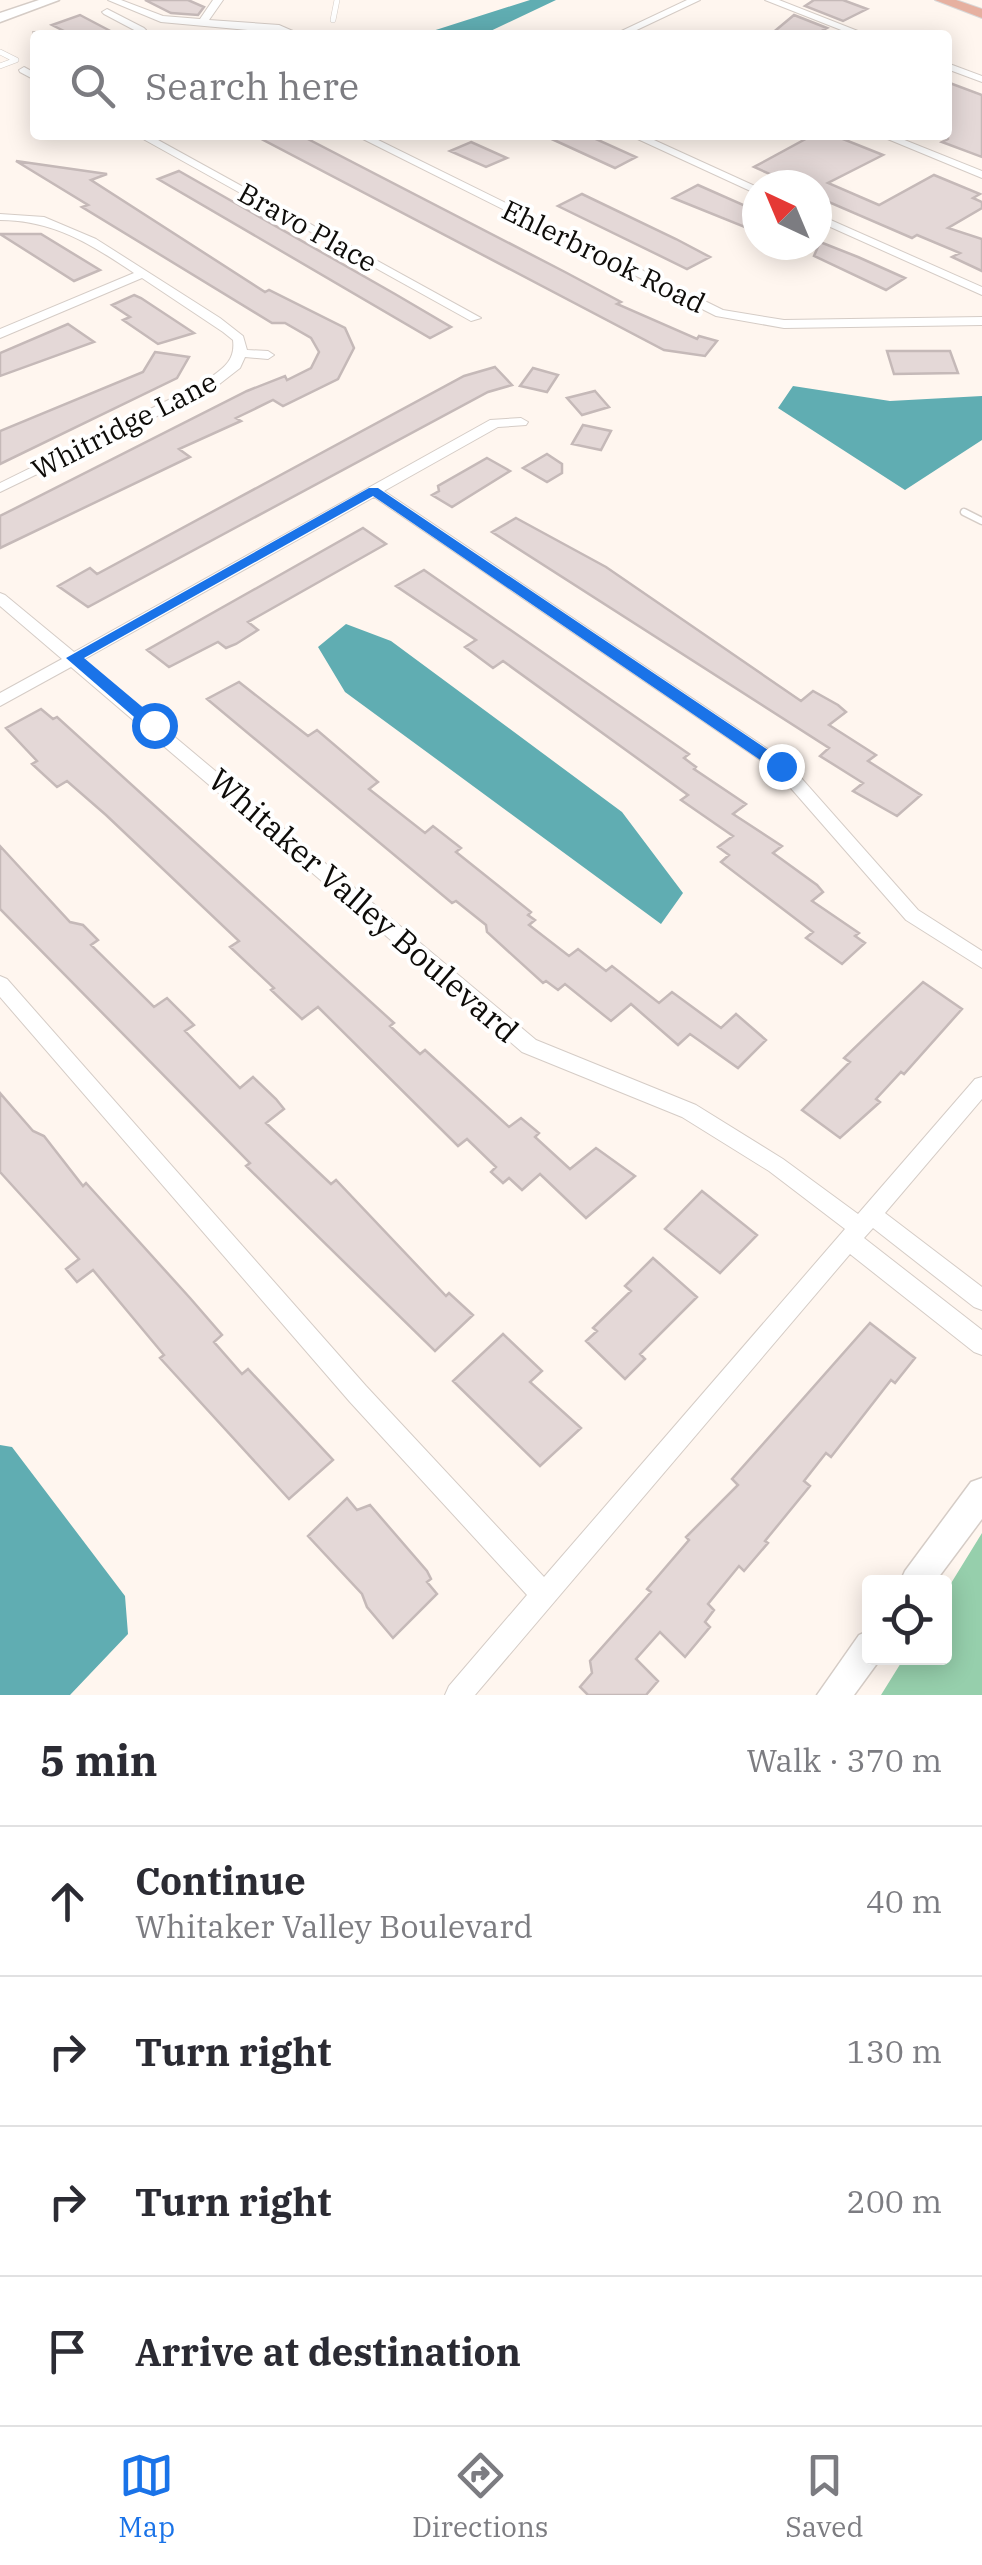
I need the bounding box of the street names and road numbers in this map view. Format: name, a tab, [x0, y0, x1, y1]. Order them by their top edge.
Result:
street label: Bravo Place	[232, 174, 384, 280]
street label: Ehlerbrook Road	[496, 191, 712, 321]
street label: Whitridge Lane	[25, 362, 223, 488]
street label: Whitaker Valley Boulevard	[200, 759, 528, 1051]

